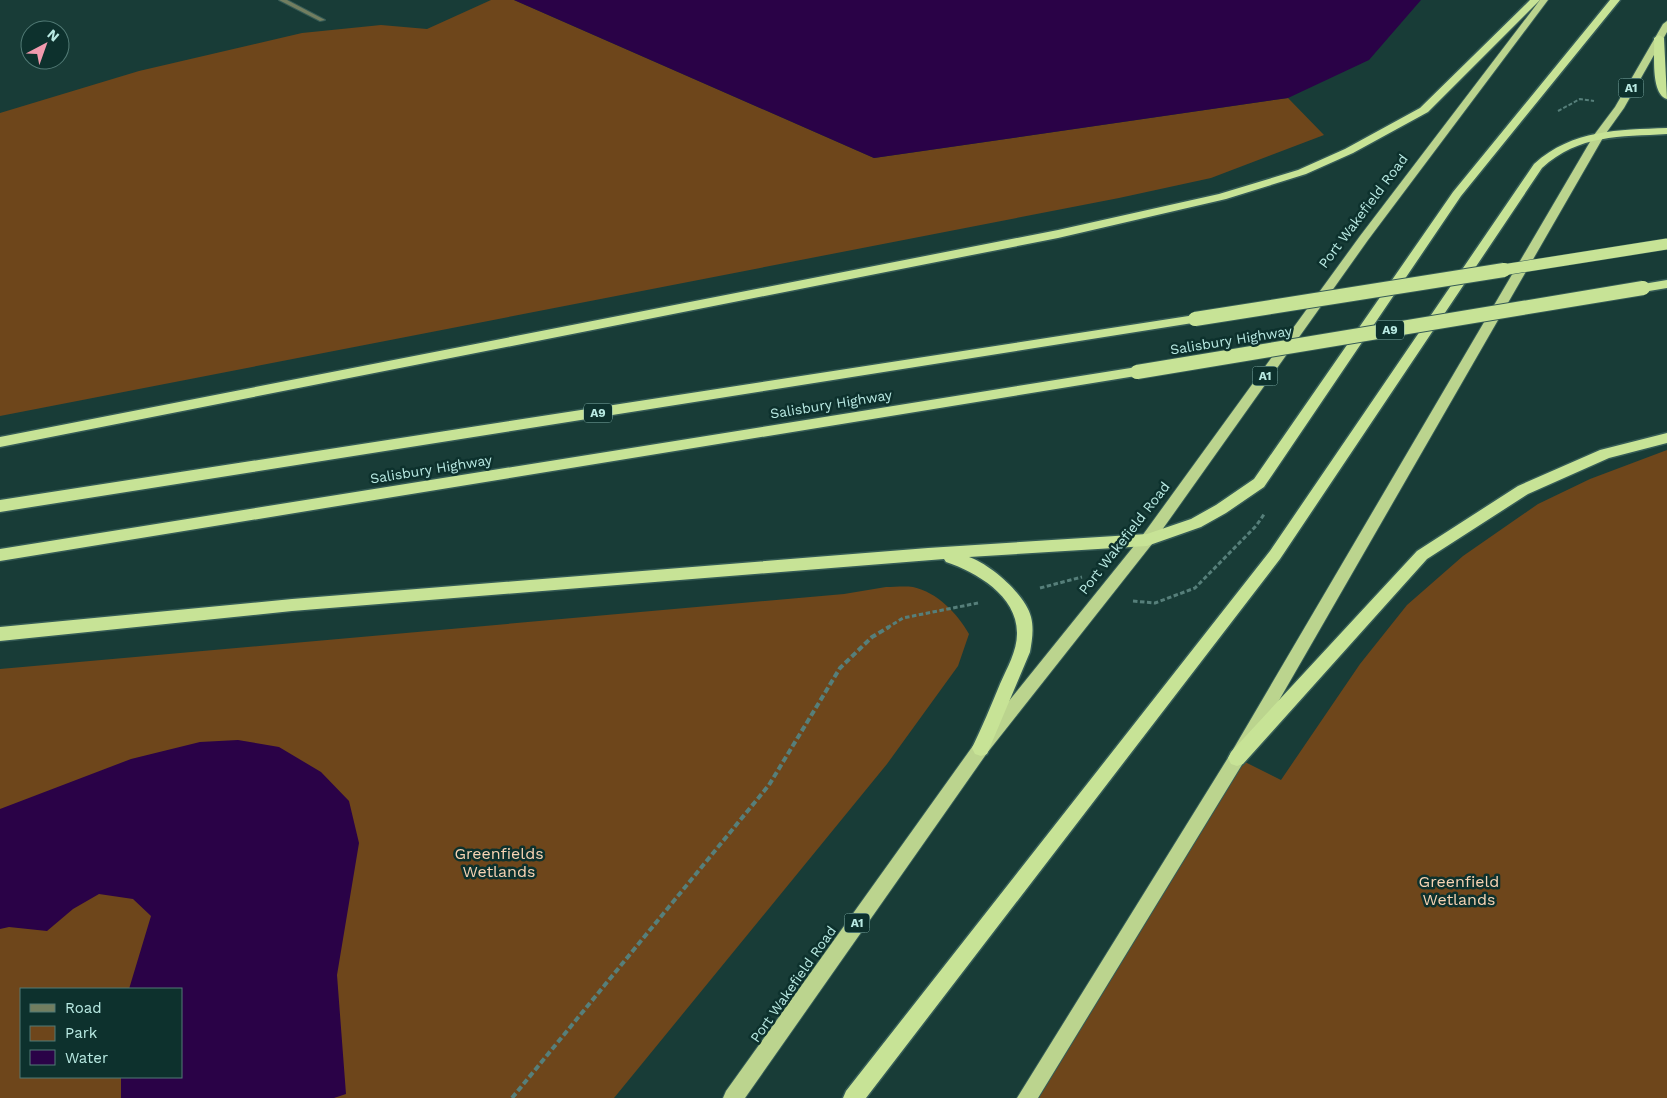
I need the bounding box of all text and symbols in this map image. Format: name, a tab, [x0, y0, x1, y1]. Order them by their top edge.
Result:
north arrow	[20, 20, 70, 70]
text: N	[44, 26, 63, 45]
road number: A1	[1618, 78, 1644, 98]
street label: Port Wakefield Road	[1315, 151, 1411, 271]
road number: A9	[1376, 320, 1404, 340]
street label: Salisbury Highway	[1169, 322, 1294, 358]
road number: A1	[1252, 366, 1278, 386]
street label: Salisbury Highway	[769, 386, 894, 422]
road number: A9	[584, 403, 612, 422]
street label: Salisbury Highway	[369, 451, 494, 487]
street label: Port Wakefield Road	[1075, 479, 1173, 597]
park label: Greenfields Wetlands	[454, 844, 544, 881]
park label: Greenfield Wetlands	[1419, 872, 1499, 909]
road number: A1	[844, 914, 870, 932]
street label: Port Wakefield Road	[747, 923, 839, 1045]
legend	[20, 988, 182, 1078]
text: Road	[65, 999, 102, 1017]
text: Park	[65, 1024, 98, 1042]
text: Water	[65, 1049, 108, 1067]

